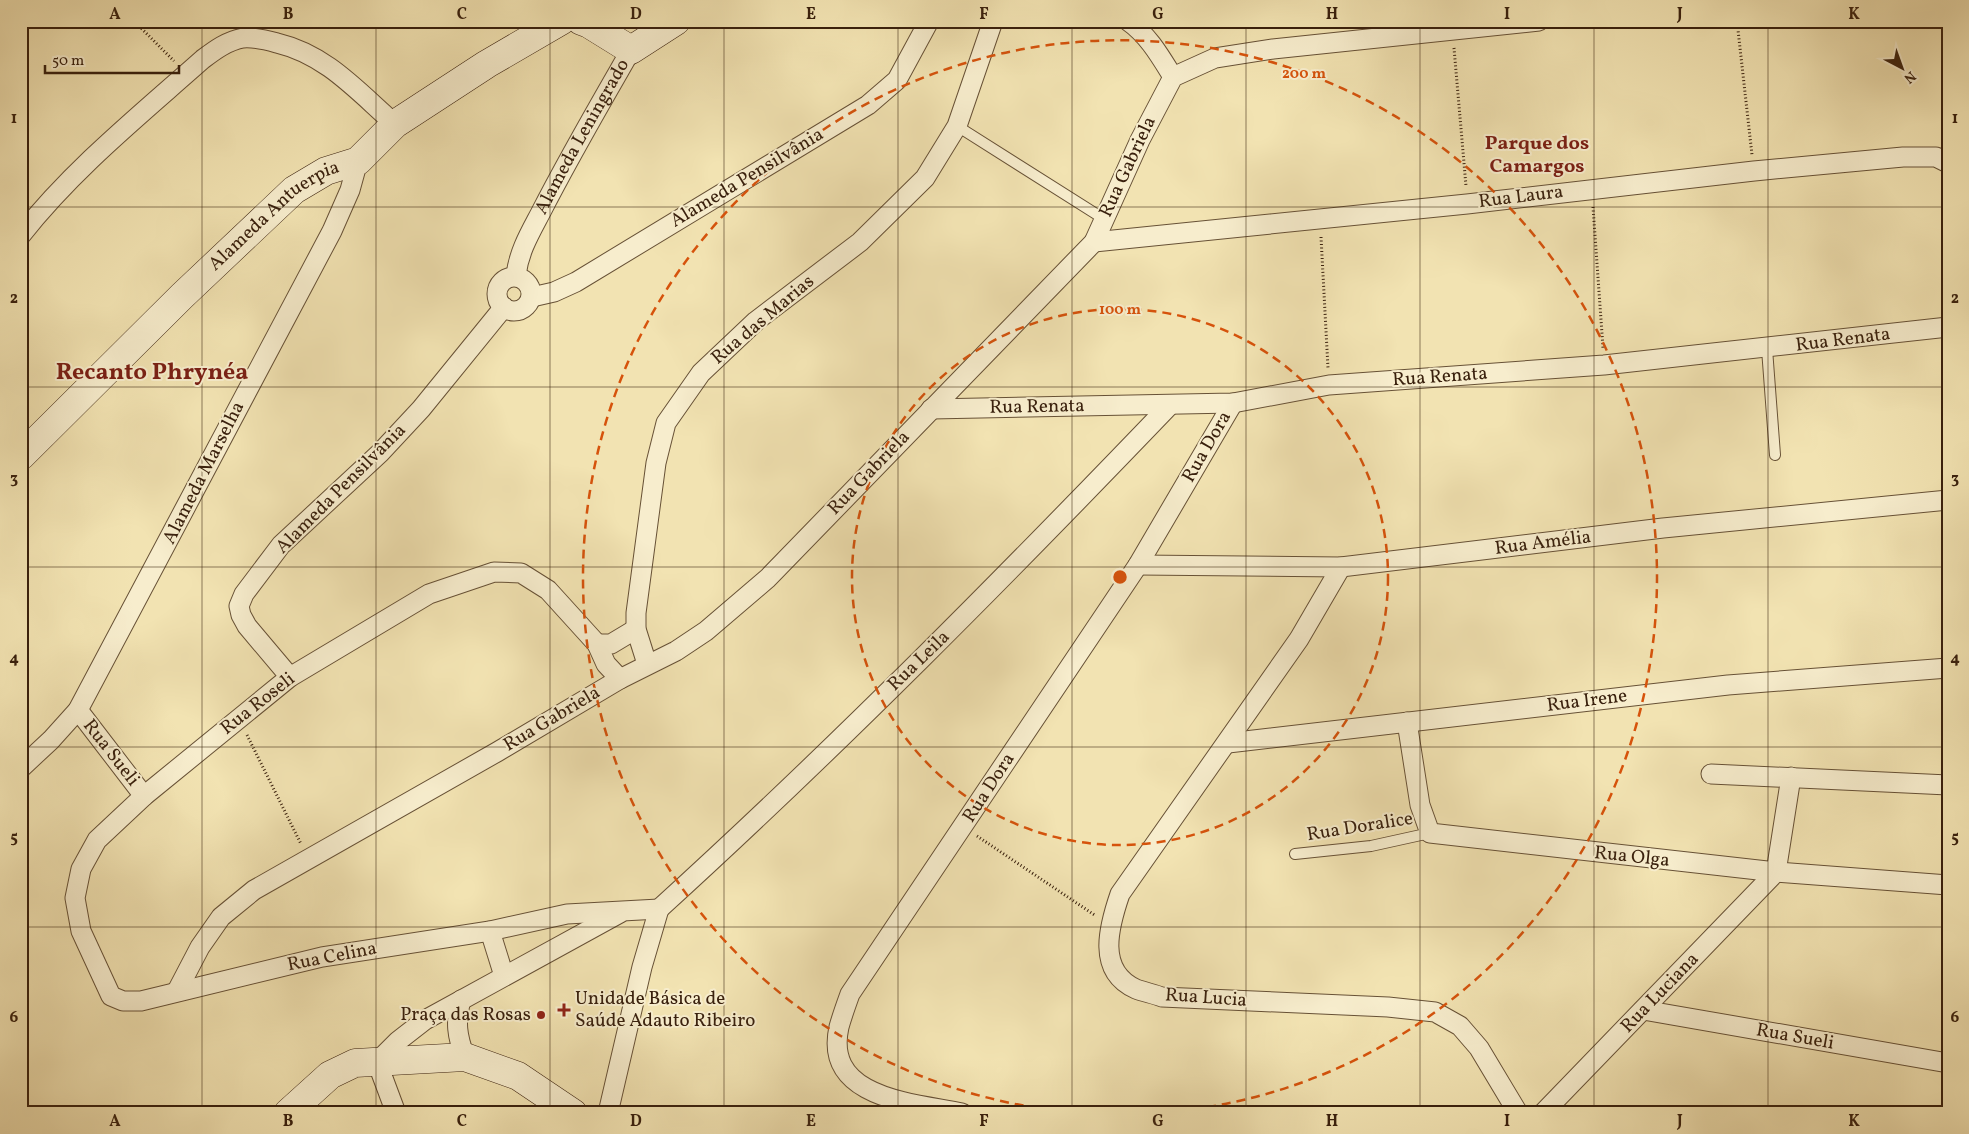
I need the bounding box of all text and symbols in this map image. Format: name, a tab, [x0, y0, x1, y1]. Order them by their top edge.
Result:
text: A	[109, 4, 121, 26]
text: B	[283, 4, 294, 26]
text: C	[457, 4, 467, 26]
text: D	[630, 4, 642, 26]
text: E	[806, 4, 816, 26]
text: F	[979, 4, 989, 26]
text: G	[1152, 4, 1164, 26]
text: H	[1326, 4, 1338, 26]
text: I	[1504, 4, 1510, 26]
text: J	[1676, 4, 1683, 26]
text: K	[1848, 4, 1860, 26]
scale bar	[45, 42, 179, 74]
north arrow	[1876, 42, 1926, 92]
text: 50 m	[52, 51, 84, 72]
street label: Alameda Leningrado	[529, 54, 636, 219]
text: 200 m	[1282, 64, 1326, 85]
text: N	[1899, 66, 1920, 87]
text: 1	[11, 108, 17, 130]
text: 1	[1952, 108, 1958, 130]
street label: Rua Gabriela	[1093, 112, 1163, 222]
street label: Alameda Pensilvânia	[665, 122, 829, 234]
district label: Parque dos Camargos	[1485, 130, 1589, 181]
street label: Alameda Antuerpia	[203, 155, 343, 277]
street label: Rua Laura	[1477, 179, 1565, 215]
street label: Rua das Marias	[706, 269, 820, 371]
text: 2	[10, 288, 18, 310]
text: 2	[1951, 288, 1959, 310]
text: 100 m	[1099, 300, 1142, 321]
street label: Rua Renata	[1794, 321, 1892, 359]
district label: Recanto Phrynéa	[56, 356, 248, 390]
street label: Rua Renata	[1392, 361, 1488, 393]
street label: Rua Renata	[989, 393, 1085, 421]
street label: Alameda Marselha	[157, 397, 251, 549]
street label: Rua Dora	[1176, 407, 1238, 487]
street label: Alameda Pensilvânia	[270, 418, 412, 560]
street label: Rua Gabriela	[822, 425, 916, 521]
text: 3	[10, 468, 18, 490]
text: 3	[1951, 468, 1959, 490]
street label: Rua Amélia	[1493, 524, 1593, 562]
centre of rings	[1111, 568, 1129, 586]
street label: Rua Leila	[882, 625, 956, 697]
text: 4	[9, 648, 19, 670]
text: 4	[1950, 648, 1960, 670]
street label: Rua Roseli	[215, 666, 301, 741]
street label: Rua Gabriela	[499, 680, 605, 758]
street label: Rua Irene	[1545, 683, 1629, 719]
street label: Rua Sueli	[77, 714, 146, 792]
street label: Rua Dora	[957, 748, 1021, 828]
street label: Rua Doralice	[1305, 806, 1415, 848]
text: 5	[10, 827, 18, 849]
text: 5	[1951, 827, 1959, 849]
street label: Rua Olga	[1593, 840, 1671, 874]
street label: Rua Celina	[285, 936, 379, 978]
street label: Rua Luciana	[1615, 947, 1705, 1039]
street label: Rua Lucia	[1164, 982, 1248, 1014]
place label: Unidade Básica de Saúde Adauto Ribeiro	[575, 986, 755, 1034]
place label: Praça das Rosas	[400, 1002, 531, 1028]
marker: Unidade Básica de Saúde Adauto Ribeiro	[557, 1003, 571, 1017]
text: 6	[10, 1007, 19, 1029]
text: 6	[1951, 1007, 1960, 1029]
marker: Praça das Rosas	[535, 1009, 547, 1021]
street label: Rua Sueli	[1754, 1017, 1836, 1057]
text: A	[109, 1111, 121, 1133]
text: B	[283, 1111, 294, 1133]
text: C	[457, 1111, 467, 1133]
text: D	[630, 1111, 642, 1133]
text: E	[806, 1111, 816, 1133]
text: F	[979, 1111, 989, 1133]
text: G	[1152, 1111, 1164, 1133]
text: H	[1326, 1111, 1338, 1133]
text: I	[1504, 1111, 1510, 1133]
text: J	[1676, 1111, 1683, 1133]
text: K	[1848, 1111, 1860, 1133]

